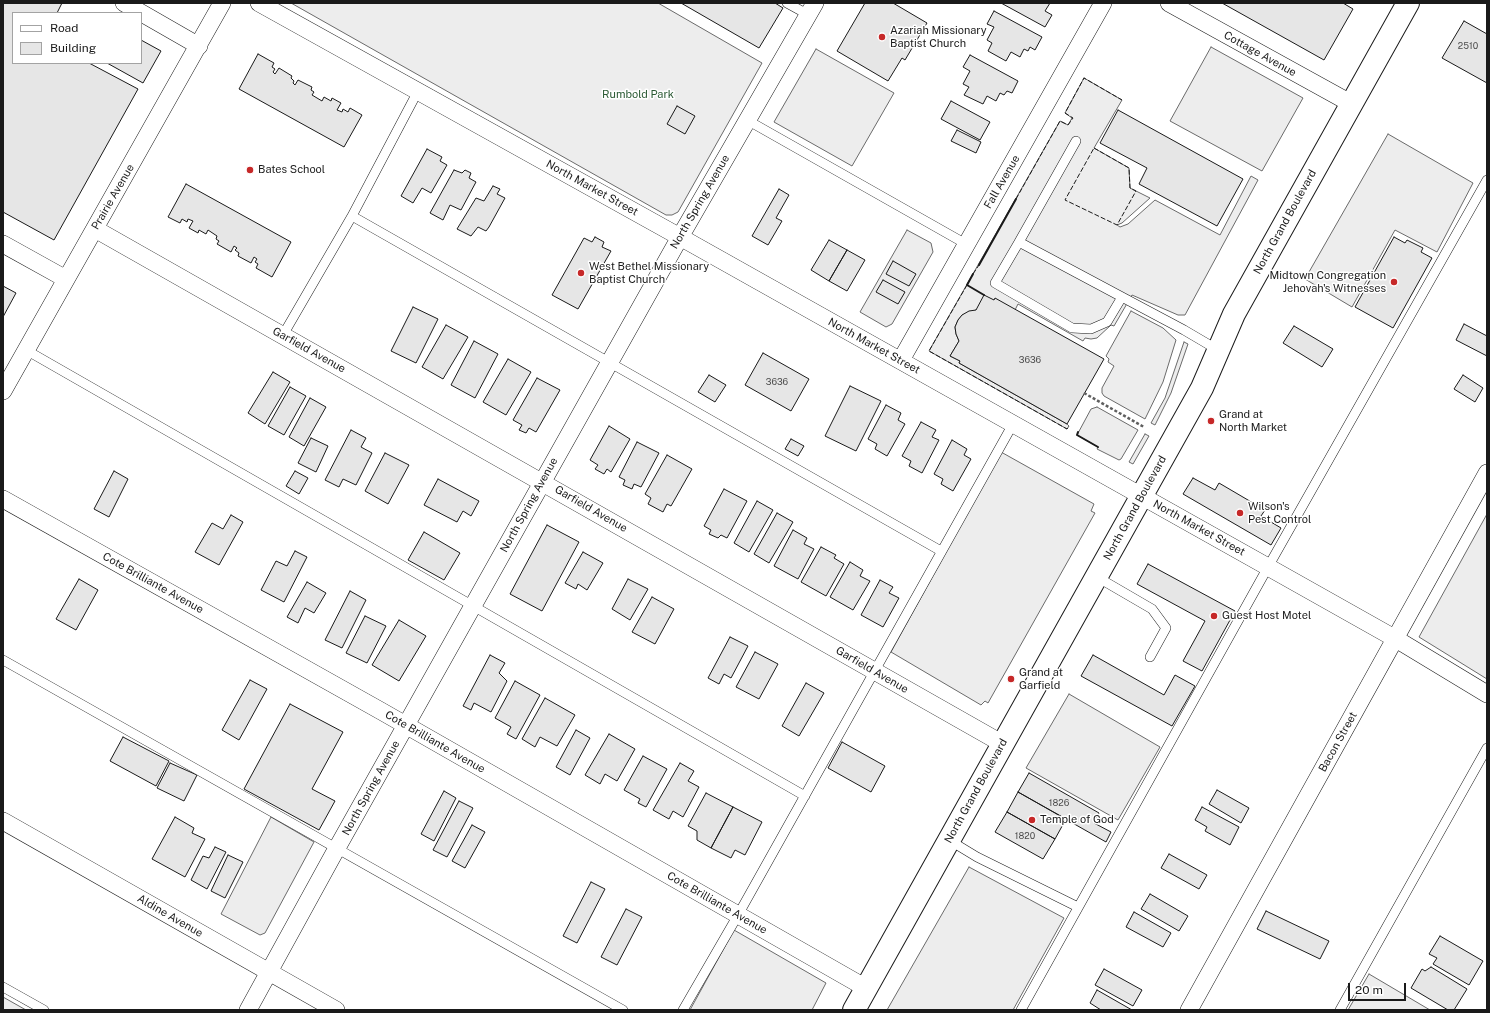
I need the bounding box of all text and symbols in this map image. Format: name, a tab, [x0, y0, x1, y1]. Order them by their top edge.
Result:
legend	[12, 12, 142, 64]
text: Road	[50, 21, 78, 35]
place label: Azariah Missionary Baptist Church	[890, 24, 987, 50]
street label: Cottage Avenue	[1221, 29, 1299, 79]
marker: Azariah Missionary Baptist Church	[877, 32, 887, 42]
text: Building	[50, 41, 96, 55]
house number: 2510	[1458, 41, 1478, 51]
park label: Rumbold Park	[602, 88, 674, 102]
street label: North Spring Avenue	[668, 153, 732, 251]
street label: Fall Avenue	[981, 153, 1023, 211]
street label: North Market Street	[544, 157, 640, 219]
street label: Prairie Avenue	[89, 162, 137, 232]
place label: Bates School	[258, 163, 325, 177]
marker: Bates School	[245, 165, 255, 175]
street label: North Grand Boulevard	[1251, 168, 1319, 276]
place label: West Bethel Missionary Baptist Church	[589, 260, 709, 286]
marker: West Bethel Missionary Baptist Church	[576, 268, 586, 278]
place label: Midtown Congregation Jehovah's Witnesses	[1270, 269, 1386, 295]
marker: Midtown Congregation Jehovah's Witnesses	[1389, 277, 1399, 287]
street label: North Market Street	[826, 315, 922, 377]
street label: Garfield Avenue	[270, 324, 348, 376]
house number: 3636	[1019, 355, 1041, 365]
house number: 3636	[766, 377, 788, 387]
place label: Grand at North Market	[1219, 408, 1287, 434]
marker: Grand at North Market	[1206, 416, 1216, 426]
street label: North Grand Boulevard	[1101, 454, 1169, 562]
street label: North Spring Avenue	[497, 455, 561, 555]
street label: Garfield Avenue	[552, 483, 630, 535]
street label: North Market Street	[1151, 497, 1247, 559]
place label: Wilson's Pest Control	[1248, 500, 1311, 526]
marker: Wilson's Pest Control	[1235, 508, 1245, 518]
street label: Cote Brilliante Avenue	[100, 550, 206, 616]
place label: Guest Host Motel	[1222, 609, 1311, 623]
marker: Guest Host Motel	[1209, 611, 1219, 621]
street label: Garfield Avenue	[833, 644, 911, 696]
place label: Grand at Garfield	[1019, 666, 1063, 692]
marker: Grand at Garfield	[1006, 674, 1016, 684]
street label: Cote Brilliante Avenue	[383, 708, 487, 776]
street label: Bacon Street	[1316, 710, 1360, 774]
street label: North Grand Boulevard	[942, 737, 1010, 845]
street label: North Spring Avenue	[339, 738, 403, 838]
house number: 1826	[1049, 798, 1069, 808]
place label: Temple of God	[1040, 813, 1114, 827]
marker: Temple of God	[1027, 815, 1037, 825]
house number: 1820	[1015, 831, 1035, 841]
street label: Cote Brilliante Avenue	[665, 869, 769, 937]
street label: Aldine Avenue	[135, 892, 205, 940]
scale bar	[1350, 975, 1408, 1001]
text: 20 m	[1355, 983, 1383, 997]

